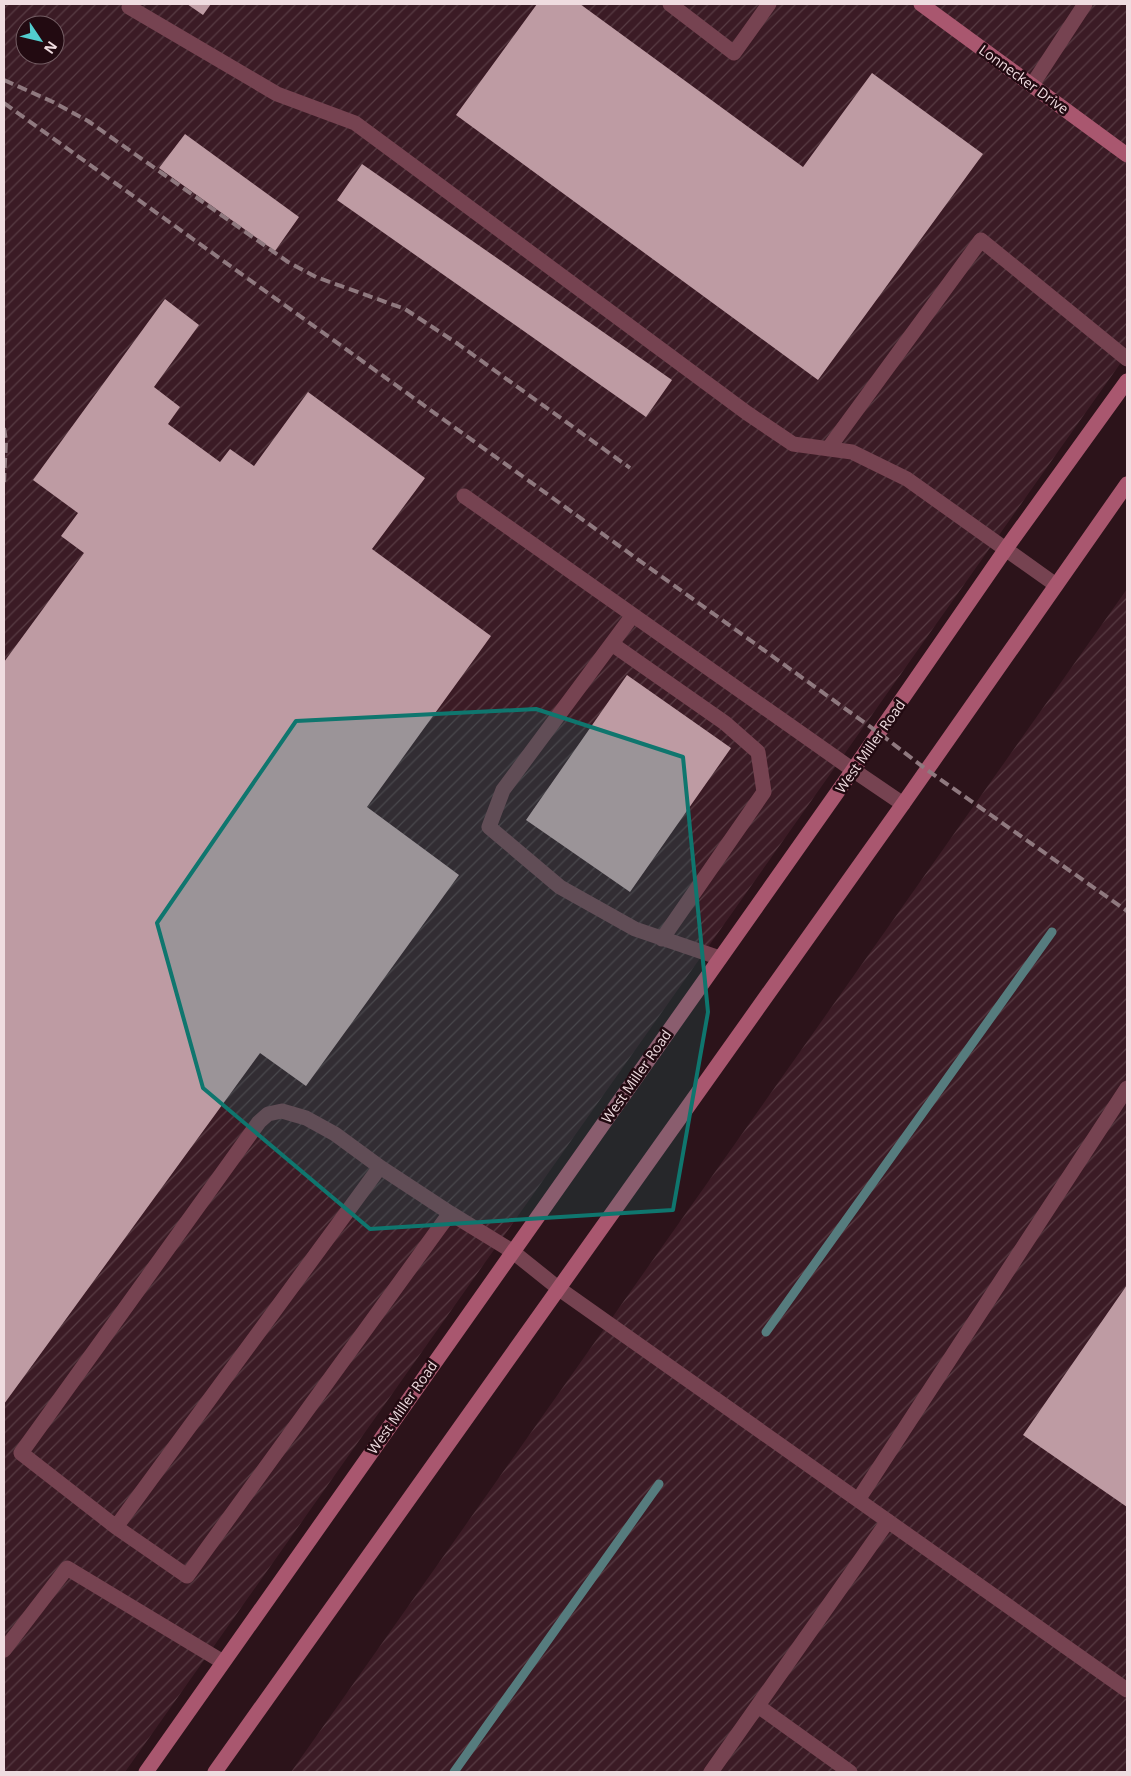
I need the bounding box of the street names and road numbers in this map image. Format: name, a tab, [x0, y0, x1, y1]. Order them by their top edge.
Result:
street label: Lonnecker Drive	[975, 40, 1073, 118]
street label: West Miller Road	[831, 696, 909, 796]
street label: West Miller Road	[597, 1026, 675, 1126]
street label: West Miller Road	[363, 1357, 441, 1457]

